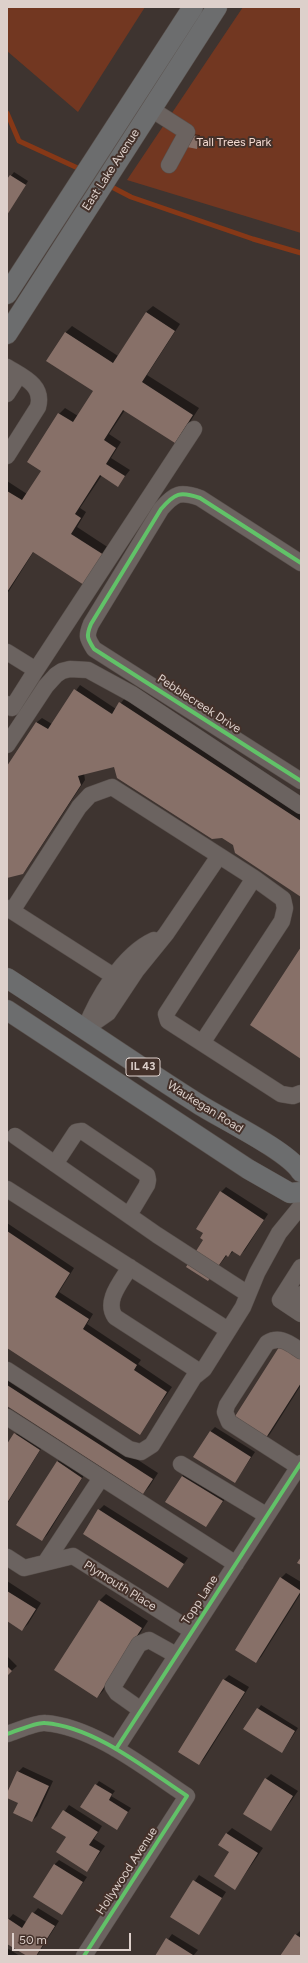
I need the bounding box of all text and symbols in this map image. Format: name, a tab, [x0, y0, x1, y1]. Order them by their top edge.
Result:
street label: East Lake Avenue	[79, 126, 143, 214]
park label: Tall Trees Park	[197, 135, 271, 149]
street label: Pebblecreek Drive	[154, 672, 244, 736]
road number: IL 43	[126, 1058, 160, 1076]
street label: Waukegan Road	[164, 1078, 246, 1136]
street label: Plymouth Place	[81, 1558, 159, 1614]
street label: Topp Lane	[179, 1573, 221, 1627]
street label: Hollywood Avenue	[93, 1825, 161, 1917]
scale bar	[14, 1925, 133, 1951]
text: 50 m	[19, 1933, 47, 1947]

